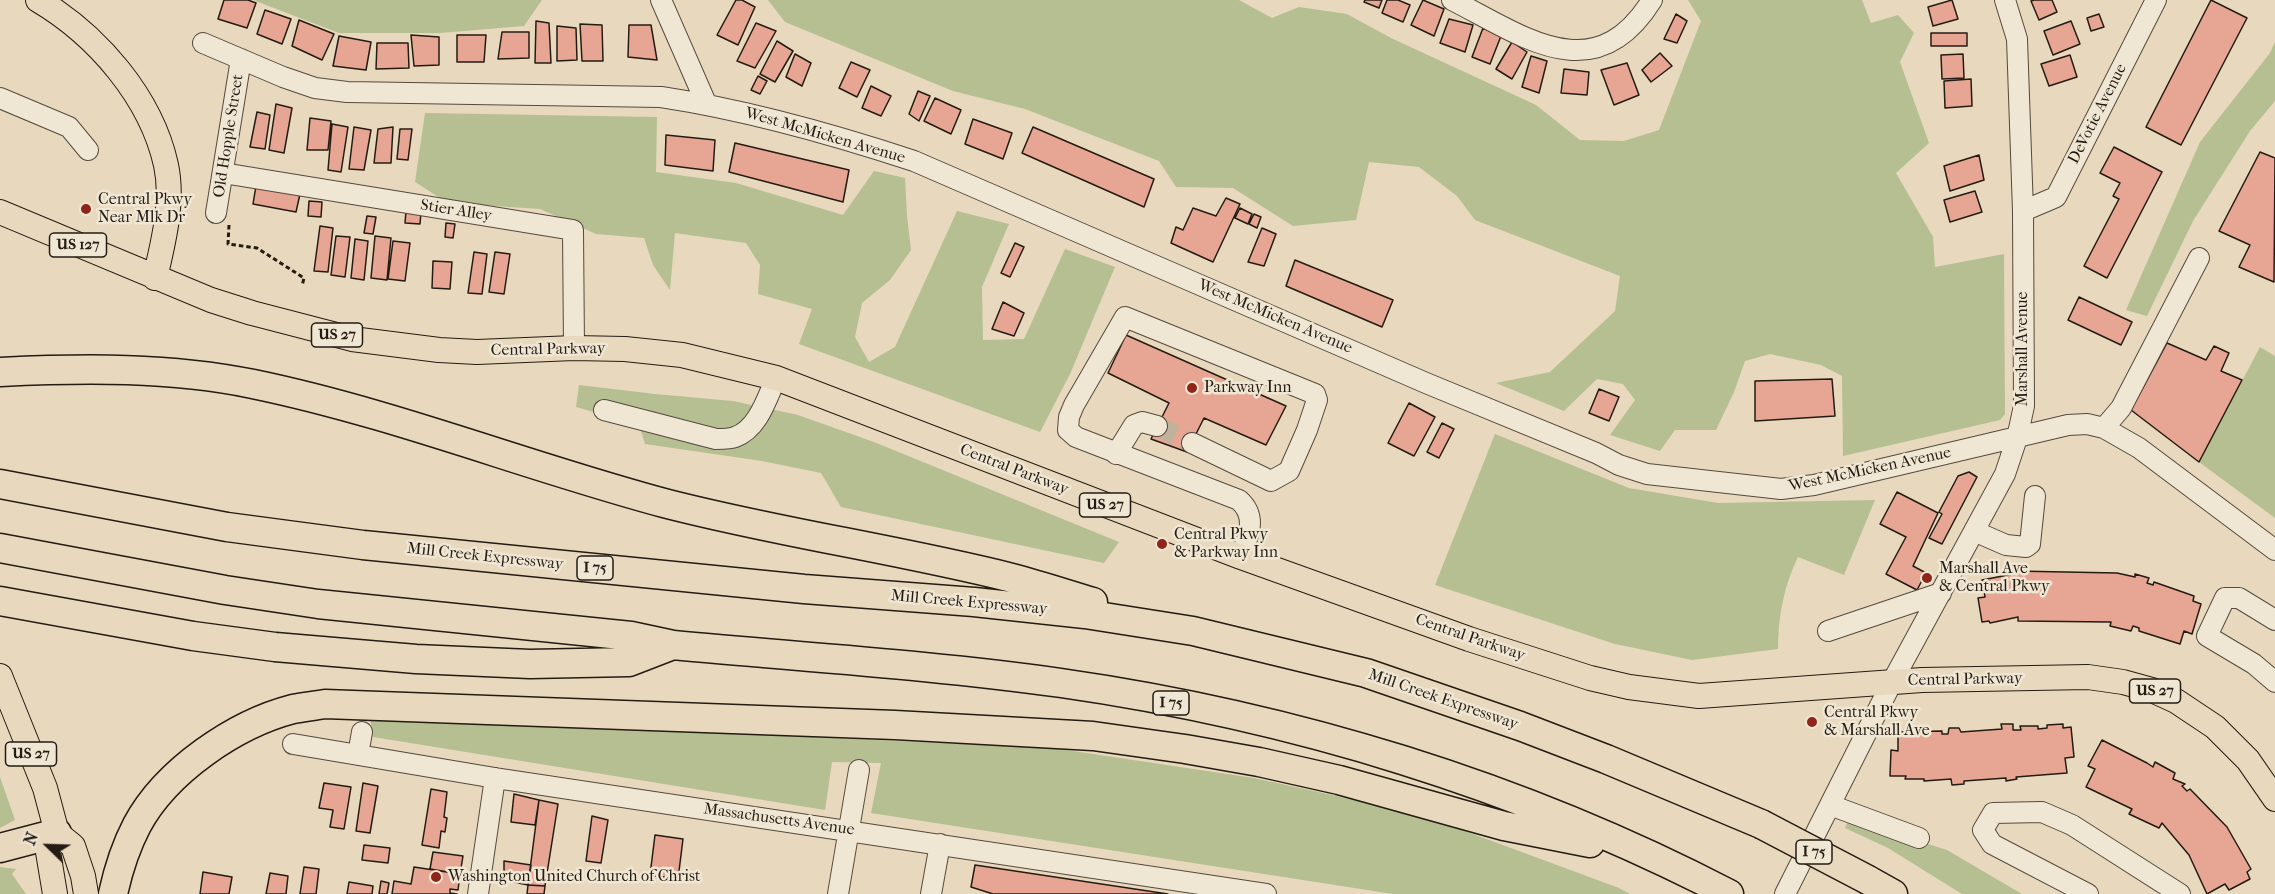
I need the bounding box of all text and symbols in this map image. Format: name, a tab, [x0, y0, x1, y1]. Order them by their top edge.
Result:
street label: DeVotie Avenue	[2065, 61, 2131, 167]
street label: Old Hopple Street	[210, 73, 248, 199]
street label: West McMicken Avenue	[743, 104, 907, 168]
place label: Central Pkwy Near Mlk Dr	[98, 190, 192, 228]
street label: Stier Alley	[419, 196, 493, 226]
marker: Central Pkwy Near Mlk Dr	[79, 202, 93, 216]
road number: US 127	[50, 233, 106, 257]
street label: West McMicken Avenue	[1195, 276, 1355, 358]
street label: Marshall Avenue	[2013, 292, 2033, 406]
road number: US 27	[312, 323, 362, 347]
street label: Central Parkway	[490, 339, 606, 361]
place label: Parkway Inn	[1204, 378, 1291, 398]
marker: Parkway Inn	[1185, 381, 1199, 395]
street label: Central Parkway	[957, 440, 1071, 500]
street label: West McMicken Avenue	[1787, 443, 1953, 497]
road number: US 27	[1080, 493, 1130, 517]
place label: Central Pkwy & Parkway Inn	[1174, 525, 1278, 563]
marker: Central Pkwy & Parkway Inn	[1155, 537, 1169, 551]
street label: Mill Creek Expressway	[406, 539, 564, 575]
road number: I 75	[577, 556, 613, 580]
place label: Marshall Ave & Central Pkwy	[1939, 559, 2050, 597]
marker: Marshall Ave & Central Pkwy	[1920, 571, 1934, 585]
street label: Mill Creek Expressway	[890, 587, 1048, 619]
street label: Central Parkway	[1413, 610, 1527, 666]
street label: Mill Creek Expressway	[1366, 665, 1520, 735]
street label: Central Parkway	[1907, 669, 2023, 691]
road number: US 27	[2130, 679, 2180, 703]
road number: I 75	[1153, 691, 1189, 715]
place label: Central Pkwy & Marshall Ave	[1824, 703, 1930, 741]
marker: Central Pkwy & Marshall Ave	[1805, 715, 1819, 729]
road number: US 27	[6, 742, 57, 766]
street label: Massachusetts Avenue	[702, 800, 856, 840]
north arrow	[18, 816, 78, 876]
text: N	[20, 829, 42, 848]
road number: I 75	[1796, 840, 1832, 864]
place label: Washington United Church of Christ	[448, 867, 701, 887]
marker: Washington United Church of Christ	[429, 870, 443, 884]

